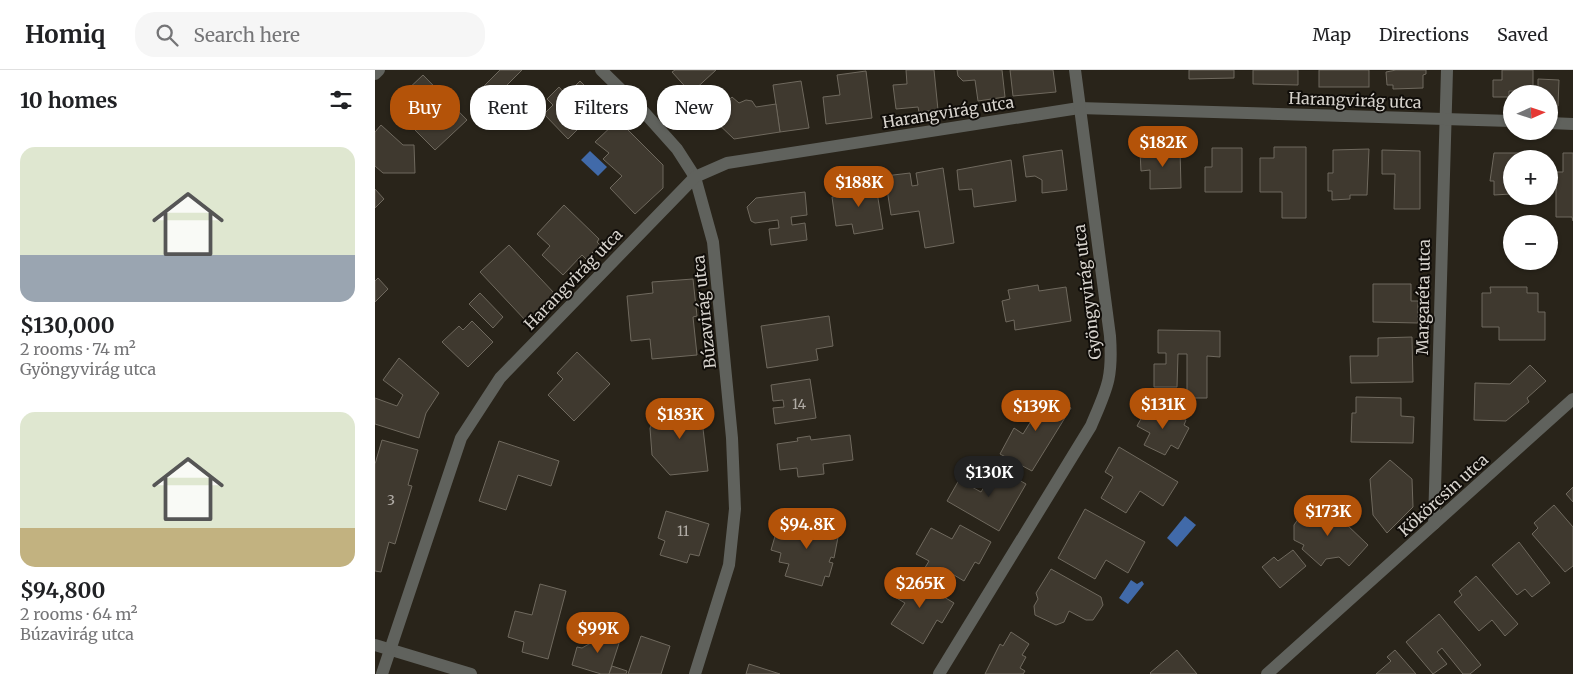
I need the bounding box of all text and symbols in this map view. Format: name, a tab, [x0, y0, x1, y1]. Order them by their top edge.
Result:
search box	[135, 12, 485, 57]
text: Homiq	[25, 19, 105, 50]
icon: search	[153, 21, 181, 49]
text: Search here	[193, 23, 300, 47]
text: Map	[1313, 23, 1351, 46]
text: Directions	[1379, 23, 1469, 46]
text: Saved	[1497, 23, 1548, 46]
chip: Buy	[390, 85, 460, 130]
chip: Rent	[470, 85, 546, 130]
chip: Filters	[556, 85, 647, 130]
chip: New	[657, 85, 731, 130]
north arrow	[1503, 85, 1557, 140]
map controls	[1503, 85, 1558, 270]
icon: filters	[327, 86, 355, 114]
text: 10 homes	[20, 87, 118, 114]
street label: Harangvirág utca	[1288, 88, 1422, 112]
street label: Harangvirág utca	[881, 92, 1016, 132]
pin: $182K	[1128, 126, 1198, 168]
text: $182K	[1139, 132, 1187, 152]
button: +	[1503, 150, 1558, 205]
pin: $188K	[824, 166, 894, 208]
text: $188K	[835, 172, 883, 192]
icon: home	[143, 179, 233, 269]
button: −	[1503, 215, 1558, 270]
street label: Gyöngyvirág utca	[1069, 223, 1105, 361]
street label: Harangvirág utca	[520, 224, 627, 334]
street label: Margaréta utca	[1412, 238, 1434, 355]
street label: Búzavirág utca	[688, 254, 720, 370]
text: $130,000	[20, 312, 115, 339]
text: 2 rooms · 74 m²	[20, 339, 136, 359]
text: Gyöngyvirág utca	[20, 359, 156, 379]
pin: $131K	[1128, 388, 1198, 430]
pin: $139K	[1001, 390, 1071, 432]
text: $131K	[1141, 394, 1185, 414]
house number: 14	[792, 395, 806, 413]
text: $139K	[1012, 396, 1060, 416]
pin: $183K	[645, 398, 715, 440]
text: $183K	[657, 404, 703, 424]
icon: home	[143, 444, 233, 534]
street label: Kökörcsin utca	[1394, 449, 1492, 541]
pin: $130K	[954, 456, 1024, 498]
text: $130K	[965, 462, 1013, 482]
house number: 3	[387, 491, 395, 509]
pin: $173K	[1293, 494, 1363, 537]
text: $173K	[1305, 501, 1351, 521]
pin: $94.8K	[766, 508, 848, 550]
text: $94.8K	[779, 514, 835, 534]
house number: 11	[677, 522, 689, 540]
pin: $265K	[885, 566, 955, 609]
text: $265K	[895, 573, 945, 593]
text: $94,800	[20, 577, 105, 604]
text: 2 rooms · 64 m²	[20, 604, 138, 624]
pin: $99K	[568, 612, 628, 654]
text: $99K	[577, 618, 619, 638]
text: Búzavirág utca	[20, 624, 134, 644]

